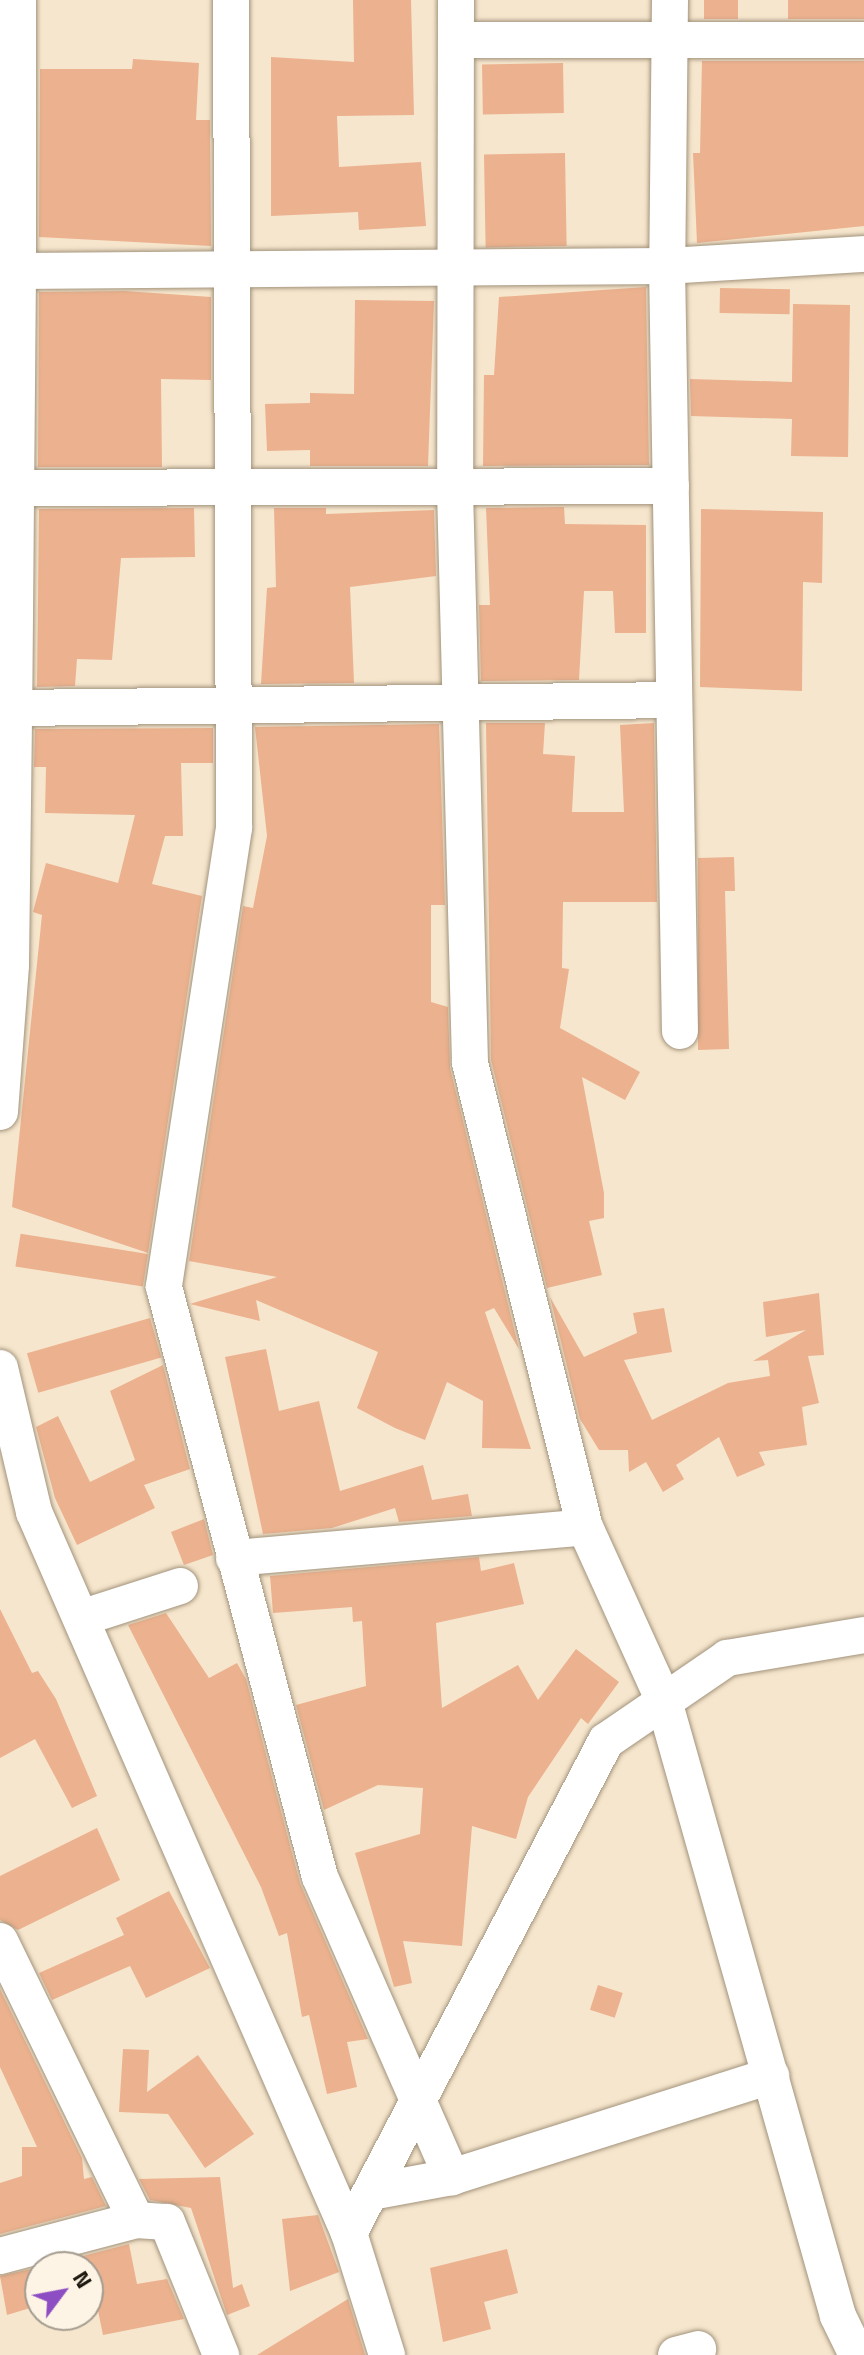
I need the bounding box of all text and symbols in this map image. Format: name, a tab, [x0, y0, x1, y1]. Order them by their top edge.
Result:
north arrow	[24, 2251, 104, 2331]
text: N	[64, 2264, 101, 2295]

